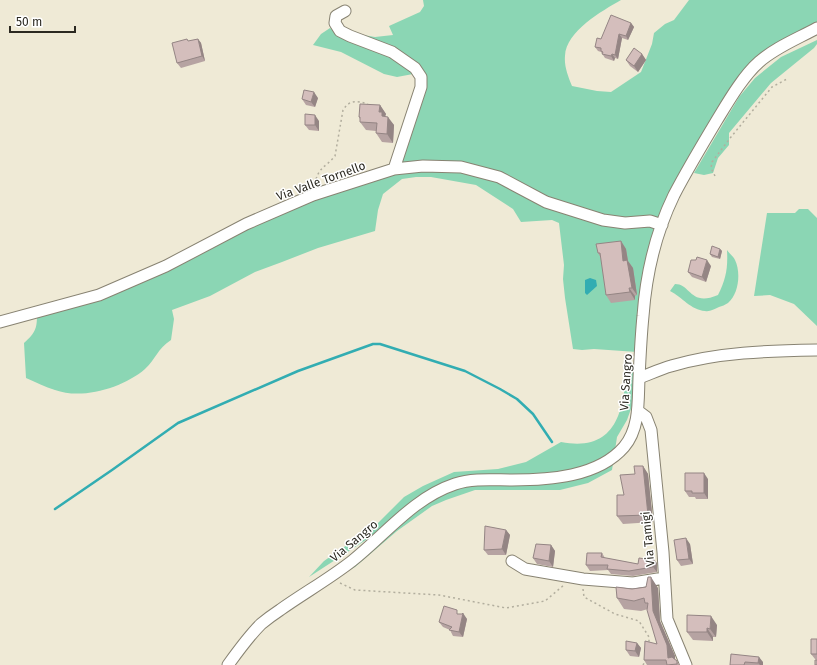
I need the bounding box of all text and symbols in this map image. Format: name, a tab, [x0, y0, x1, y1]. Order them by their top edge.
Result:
scale bar	[10, 8, 75, 34]
text: 50 m	[16, 15, 42, 29]
street label: Via Valle Tornello	[275, 158, 367, 204]
street label: Via Sangro	[617, 353, 635, 411]
street label: Via Tamigi	[639, 511, 657, 567]
street label: Via Sangro	[328, 517, 380, 565]

